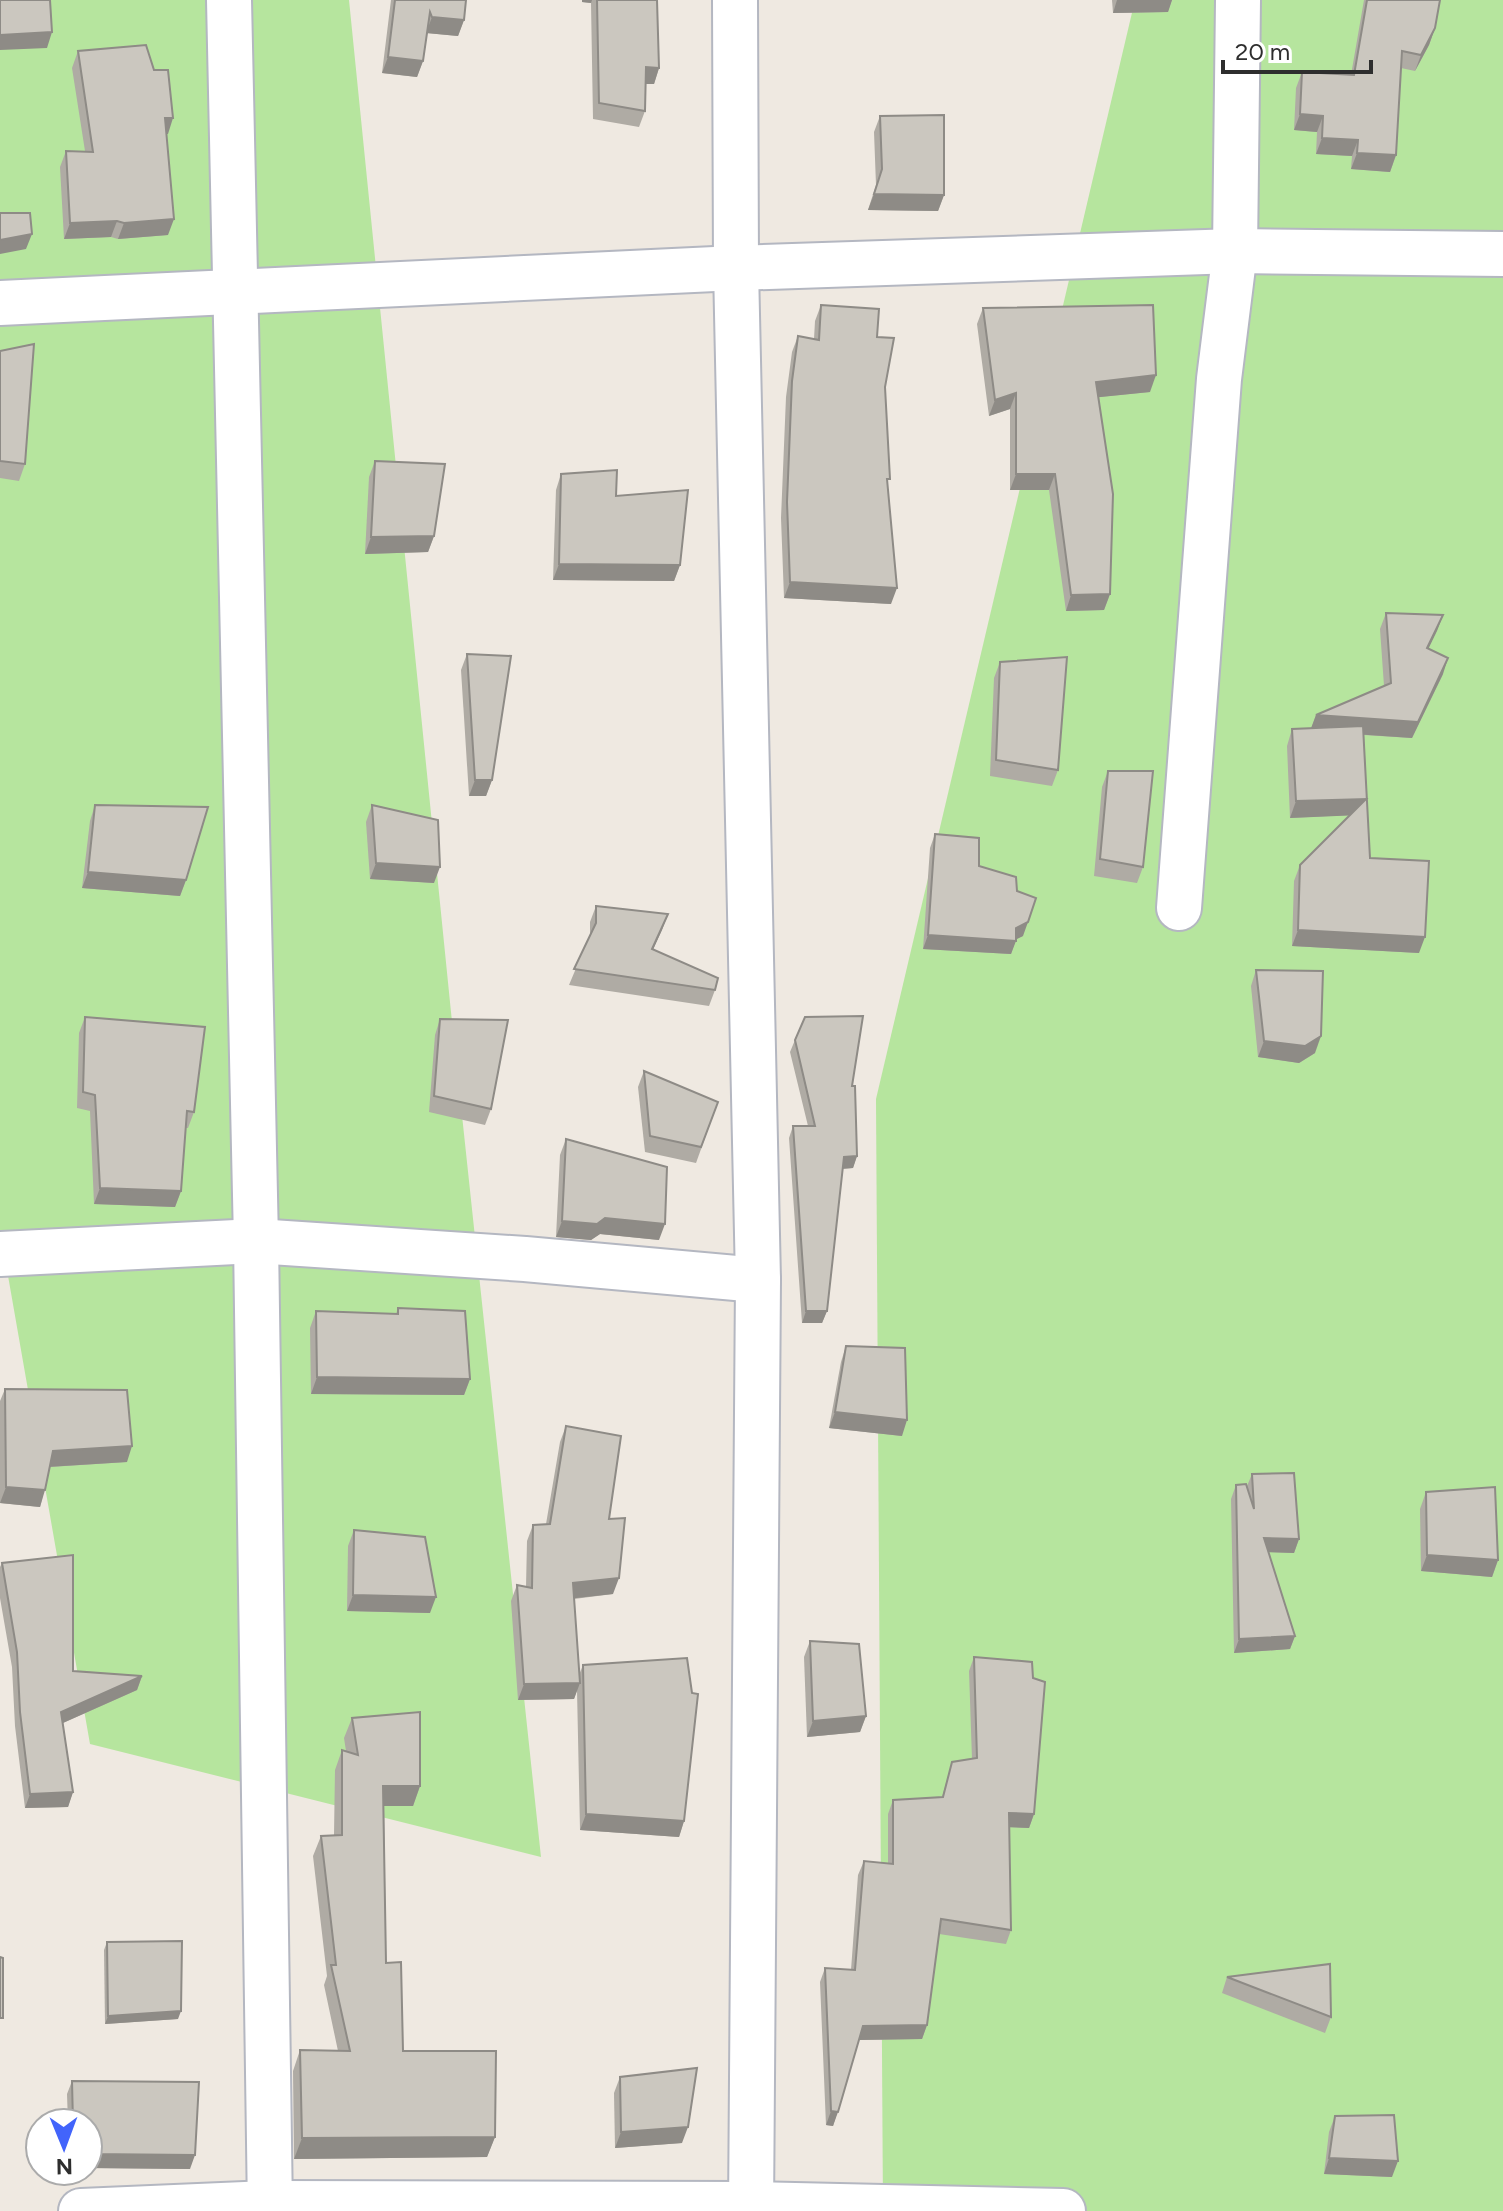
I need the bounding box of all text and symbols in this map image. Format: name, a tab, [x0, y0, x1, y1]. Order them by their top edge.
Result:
scale bar	[1223, 24, 1371, 74]
text: 20 m	[1235, 37, 1290, 66]
north arrow	[24, 2107, 104, 2187]
text: N	[56, 2153, 73, 2180]

